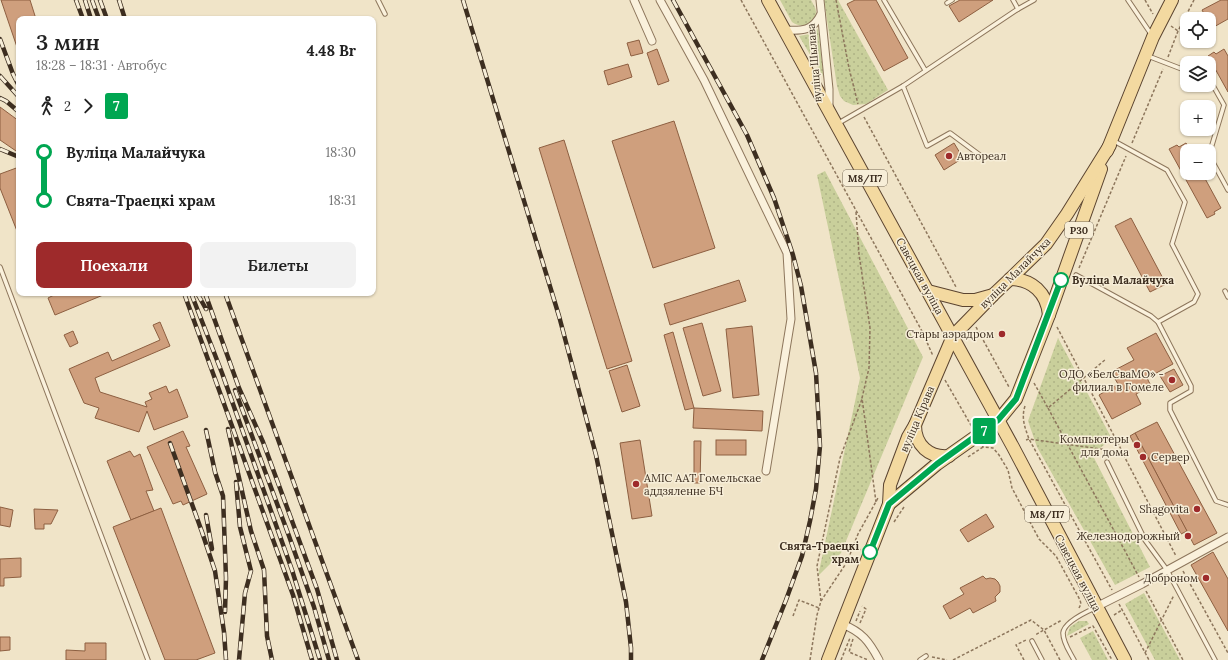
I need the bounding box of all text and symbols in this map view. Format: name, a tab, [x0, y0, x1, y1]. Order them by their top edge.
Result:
map controls	[1180, 12, 1216, 180]
button: locate	[1180, 12, 1216, 48]
street label: вуліца Шылава	[804, 23, 824, 103]
text: 3 мин	[36, 28, 100, 56]
text: 4.48 Br	[307, 41, 356, 60]
button: layers	[1180, 56, 1216, 92]
text: 18:28 – 18:31 · Автобус	[36, 57, 167, 74]
icon: walk	[36, 95, 58, 117]
icon: forward	[77, 95, 99, 117]
text: 7	[113, 97, 120, 115]
text: 2	[64, 98, 71, 115]
button: +	[1180, 100, 1216, 136]
text: Вуліца Малайчука	[66, 143, 205, 162]
text: 18:30	[325, 144, 356, 161]
button: −	[1180, 144, 1216, 180]
place label: Автореал	[956, 149, 1007, 163]
marker: Автореал	[944, 151, 954, 161]
road number: М8/П7	[843, 170, 887, 186]
text: Свята-Траецкі храм	[66, 191, 216, 210]
text: 18:31	[329, 192, 356, 209]
road number: Р30	[1065, 222, 1093, 238]
street label: вуліца Малайчука	[977, 234, 1054, 311]
street label: Савецкая вуліца	[893, 235, 947, 317]
button: Поехали	[36, 242, 192, 288]
button: Билеты	[200, 242, 356, 288]
marker: Вуліца Малайчука	[1053, 272, 1069, 288]
place label: Вуліца Малайчука	[1072, 273, 1174, 287]
place label: Стары аэрадром	[906, 327, 994, 341]
marker: Стары аэрадром	[997, 329, 1007, 339]
place label: ОДО «БелСваМО» - филиал в Гомеле	[1059, 367, 1164, 394]
marker: ОДО «БелСваМО» - филиал в Гомеле	[1167, 375, 1177, 385]
street label: вуліца Кірава	[897, 383, 937, 454]
line badge: 7	[971, 418, 997, 444]
text: 7	[981, 422, 987, 440]
place label: Компьютеры для дома	[1060, 432, 1129, 459]
marker: Компьютеры для дома	[1132, 440, 1142, 450]
place label: Сервер	[1151, 450, 1190, 464]
marker: Сервер	[1138, 452, 1148, 462]
place label: АМІС ААТ Гомельскае аддзяленне БЧ	[643, 471, 761, 498]
marker: АМІС ААТ Гомельскае аддзяленне БЧ	[631, 479, 641, 489]
place label: Shagovita	[1139, 502, 1189, 516]
marker: Shagovita	[1192, 504, 1202, 514]
road number: М8/П7	[1025, 506, 1069, 522]
place label: Железнодорожный	[1076, 529, 1180, 543]
marker: Железнодорожный	[1183, 531, 1193, 541]
street label: Савецкая вуліца	[1052, 532, 1104, 614]
place label: Свята-Траецкі храм	[779, 539, 859, 566]
marker: Свята-Траецкі храм	[862, 544, 878, 560]
place label: Доброном	[1144, 571, 1198, 585]
marker: Доброном	[1201, 573, 1211, 583]

